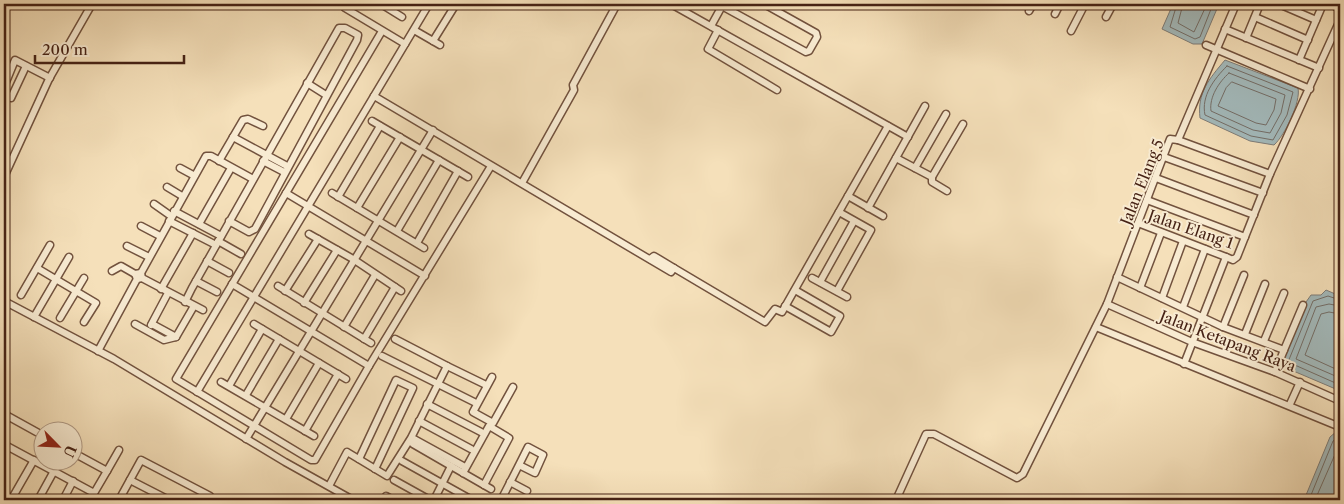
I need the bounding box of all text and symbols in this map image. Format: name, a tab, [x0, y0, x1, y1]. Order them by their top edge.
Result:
scale bar	[35, 32, 184, 64]
text: 200 m	[42, 40, 88, 59]
street label: Jalan Elang 5	[1115, 136, 1168, 230]
street label: Jalan Elang 1	[1144, 205, 1237, 253]
street label: Jalan Ketapang Raya	[1155, 306, 1299, 376]
north arrow	[32, 422, 82, 472]
text: U	[59, 442, 80, 461]

